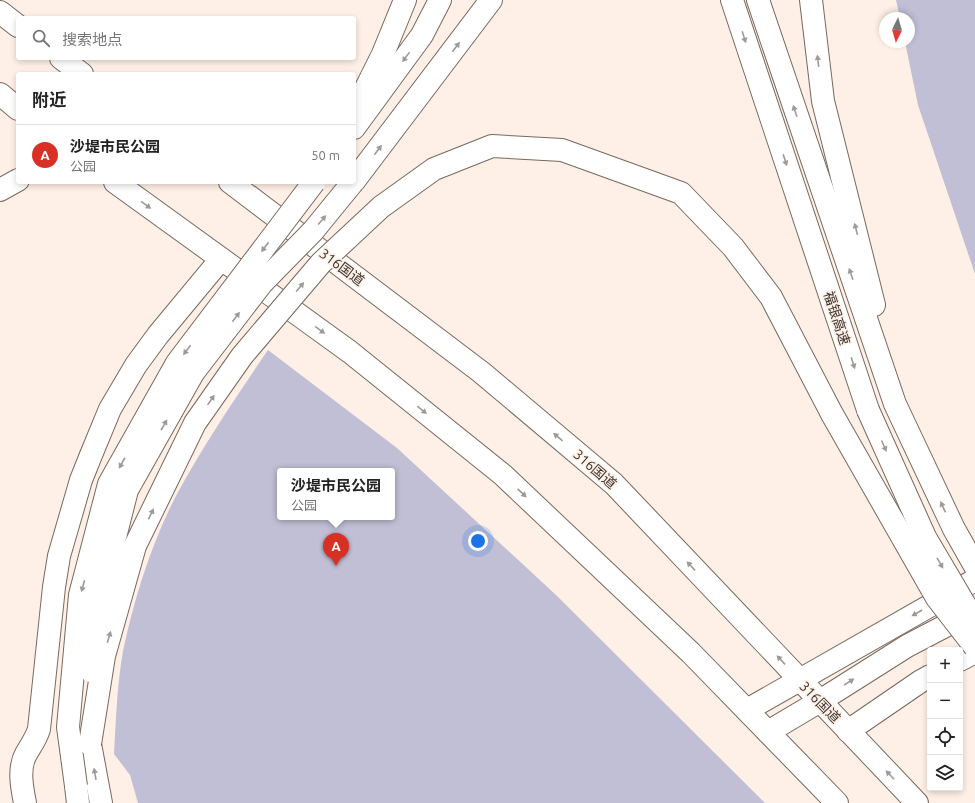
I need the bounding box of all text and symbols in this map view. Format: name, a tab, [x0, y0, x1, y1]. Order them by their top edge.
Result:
north arrow	[879, 12, 915, 48]
search box	[16, 16, 356, 60]
icon: search	[30, 27, 52, 49]
text: 搜索地点	[62, 31, 122, 48]
one-way arrow	[741, 31, 747, 43]
one-way arrow	[452, 41, 460, 52]
one-way arrow	[402, 52, 410, 63]
one-way arrow	[815, 55, 822, 67]
text: 附近	[32, 90, 66, 109]
one-way arrow	[792, 105, 798, 117]
text: 沙堤市民公园	[70, 138, 160, 155]
one-way arrow	[374, 145, 382, 156]
text: A	[40, 148, 50, 162]
text: 50 m	[311, 148, 340, 162]
one-way arrow	[782, 155, 788, 167]
text: 公园	[70, 159, 96, 173]
one-way arrow	[141, 201, 152, 209]
one-way arrow	[317, 215, 326, 226]
one-way arrow	[852, 223, 858, 235]
one-way arrow	[261, 241, 270, 252]
street label: 316国道	[317, 245, 367, 289]
one-way arrow	[847, 267, 853, 279]
one-way arrow	[296, 281, 305, 292]
street label: 福银高速	[821, 289, 853, 347]
one-way arrow	[231, 312, 240, 323]
one-way arrow	[314, 326, 325, 335]
one-way arrow	[183, 345, 191, 356]
one-way arrow	[850, 358, 856, 370]
one-way arrow	[207, 394, 215, 405]
one-way arrow	[417, 406, 428, 415]
one-way arrow	[160, 419, 167, 431]
one-way arrow	[552, 433, 563, 442]
one-way arrow	[881, 440, 887, 451]
street label: 316国道	[570, 446, 620, 492]
one-way arrow	[118, 457, 125, 469]
popup	[277, 468, 395, 520]
text: 沙堤市民公园	[291, 477, 381, 494]
one-way arrow	[517, 488, 527, 498]
text: 公园	[291, 498, 317, 512]
one-way arrow	[940, 501, 946, 512]
one-way arrow	[148, 509, 154, 520]
your location	[468, 531, 488, 551]
pin: A	[323, 533, 349, 566]
one-way arrow	[937, 557, 944, 569]
one-way arrow	[687, 561, 696, 571]
one-way arrow	[79, 580, 85, 592]
one-way arrow	[911, 610, 923, 616]
one-way arrow	[106, 631, 112, 643]
map controls	[927, 647, 963, 791]
button: +	[927, 647, 963, 683]
one-way arrow	[776, 655, 786, 665]
street label: 316国道	[796, 678, 844, 726]
one-way arrow	[843, 679, 855, 686]
button: −	[927, 683, 963, 719]
button: locate	[927, 719, 963, 755]
button: layers	[927, 755, 963, 791]
one-way arrow	[92, 768, 98, 780]
one-way arrow	[885, 770, 895, 780]

